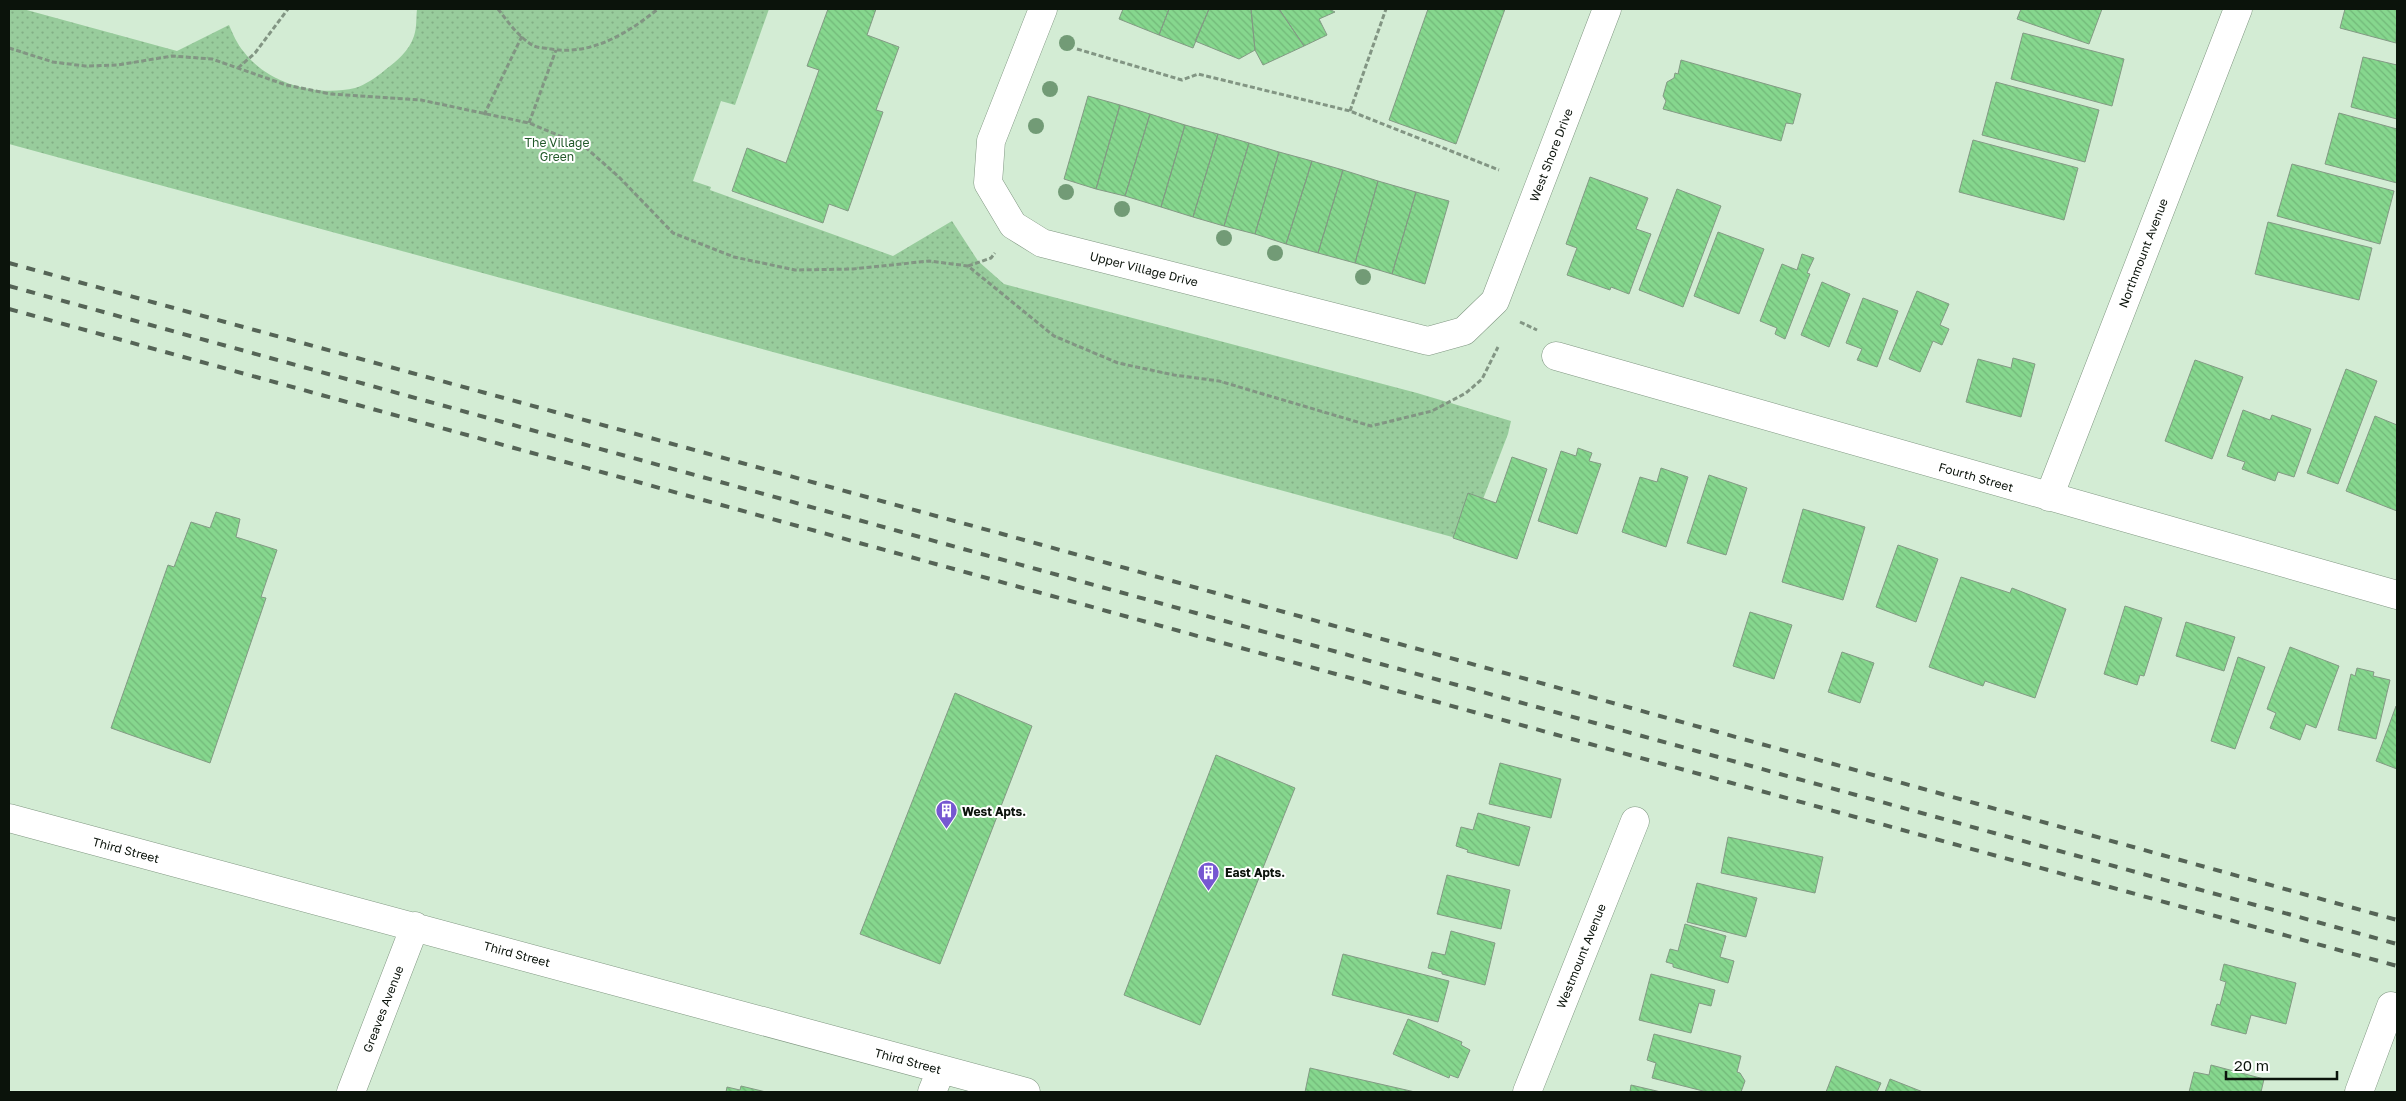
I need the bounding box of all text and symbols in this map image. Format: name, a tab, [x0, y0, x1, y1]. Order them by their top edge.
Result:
street label: West Shore Drive	[1526, 106, 1576, 204]
park label: The Village Green	[525, 135, 589, 164]
street label: Northmount Avenue	[2115, 196, 2171, 310]
street label: Upper Village Drive	[1088, 248, 1200, 290]
street label: Fourth Street	[1937, 459, 2015, 495]
building icon: West Apts.	[934, 799, 958, 830]
place label: West Apts.	[962, 804, 1026, 819]
street label: Third Street	[91, 834, 161, 866]
building icon: East Apts.	[1197, 860, 1221, 891]
place label: East Apts.	[1225, 865, 1285, 880]
street label: Westmount Avenue	[1553, 901, 1609, 1011]
street label: Third Street	[482, 938, 552, 970]
street label: Greaves Avenue	[360, 963, 406, 1054]
street label: Third Street	[873, 1045, 943, 1077]
scale bar	[2226, 1048, 2337, 1080]
text: 20 m	[2234, 1056, 2269, 1074]

